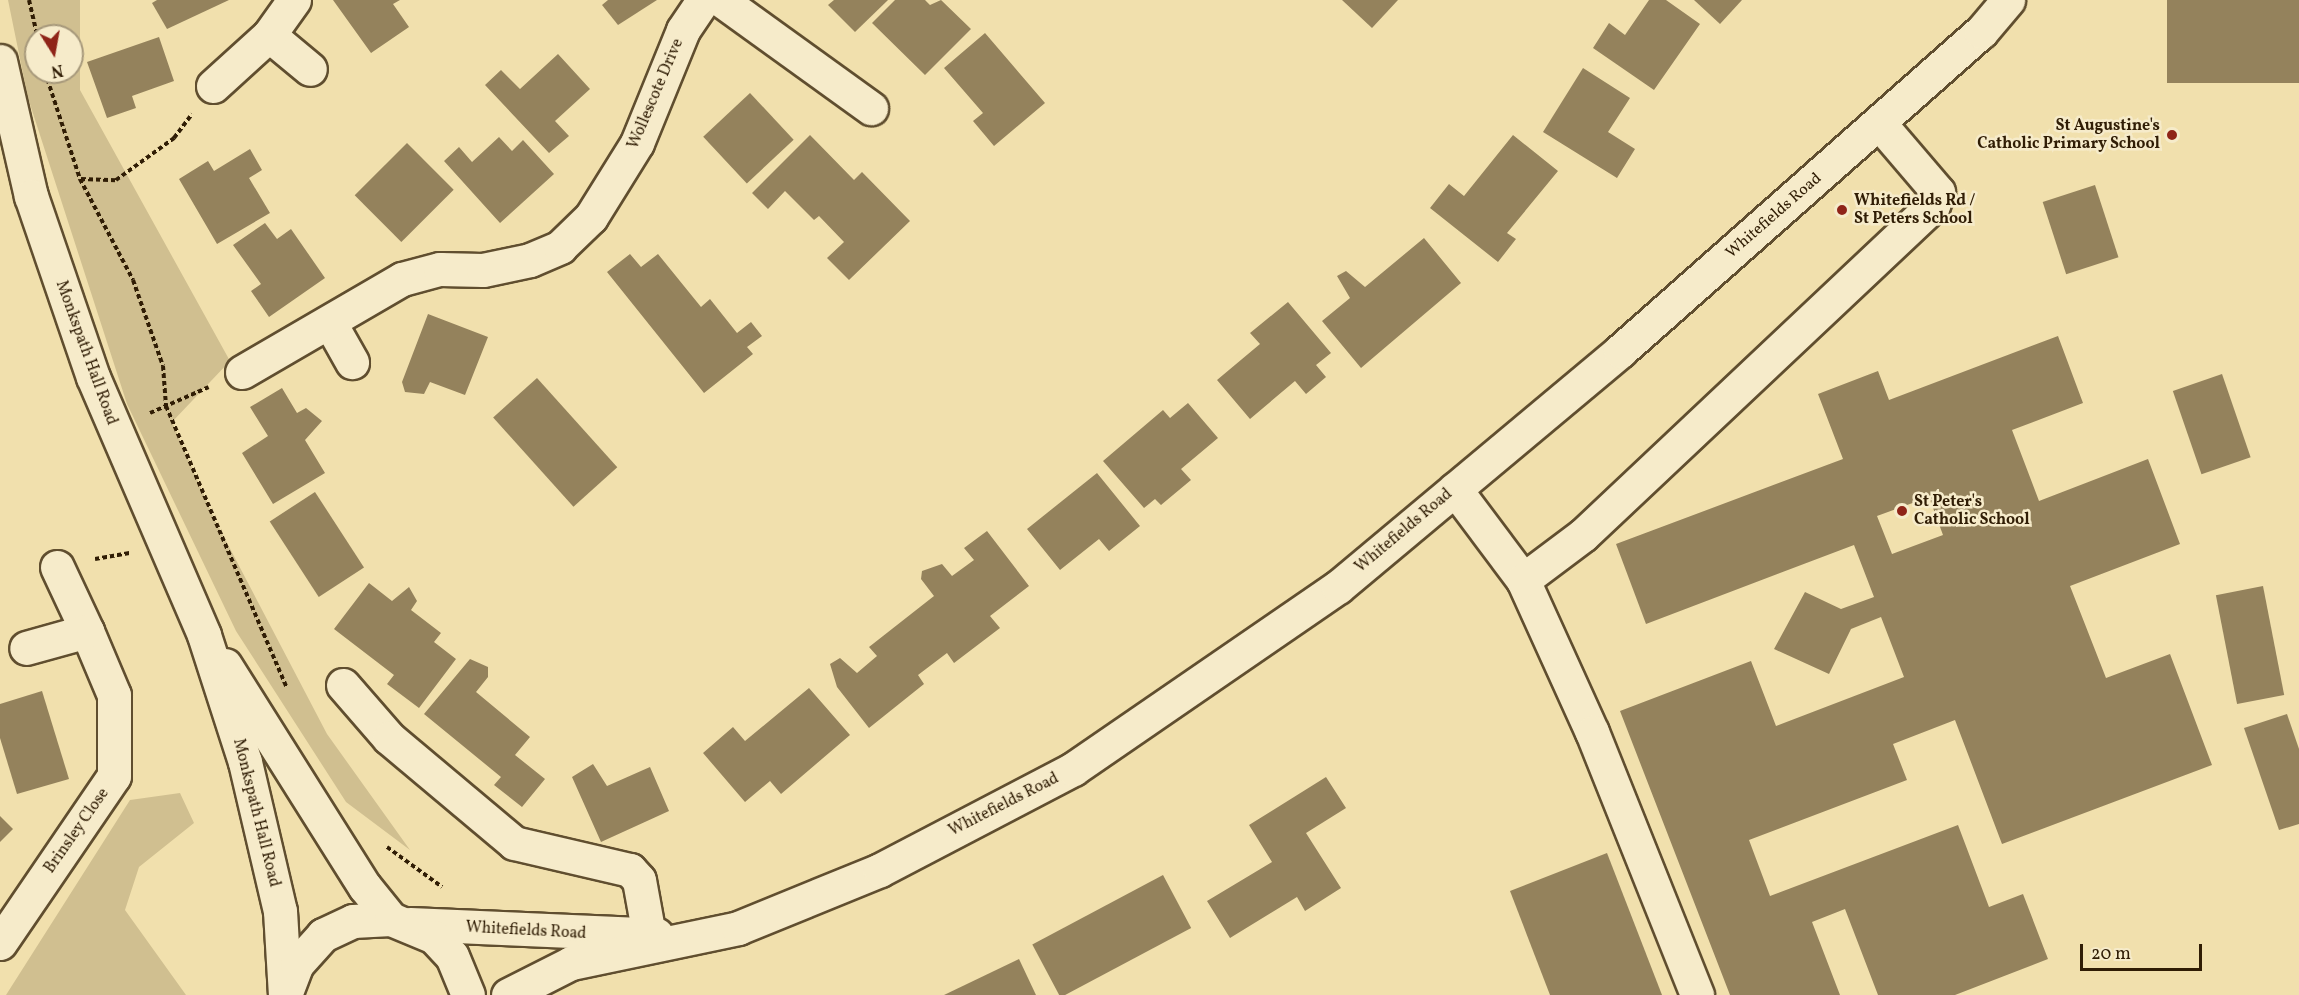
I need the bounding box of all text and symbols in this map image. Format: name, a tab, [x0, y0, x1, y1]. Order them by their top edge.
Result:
north arrow	[24, 24, 84, 84]
street label: Wollescote Drive	[624, 36, 688, 152]
text: N	[49, 58, 65, 82]
place label: St Augustine's Catholic Primary School	[1977, 116, 2160, 154]
marker: St Augustine's Catholic Primary School	[2165, 128, 2179, 142]
street label: Whitefields Road	[1722, 169, 1826, 263]
place label: Whitefields Rd / St Peters School	[1854, 191, 1975, 229]
marker: Whitefields Rd / St Peters School	[1835, 203, 1849, 217]
street label: Monkspath Hall Road	[51, 278, 121, 428]
street label: Whitefields Road	[1352, 485, 1456, 577]
place label: St Peter's Catholic School	[1914, 492, 2030, 530]
marker: St Peter's Catholic School	[1895, 504, 1909, 518]
street label: Monkspath Hall Road	[228, 737, 284, 889]
street label: Whitefields Road	[946, 769, 1062, 841]
street label: Brinsley Close	[40, 784, 114, 878]
street label: Whitefields Road	[465, 918, 587, 944]
scale bar	[2083, 932, 2204, 970]
text: 20 m	[2091, 942, 2131, 967]

